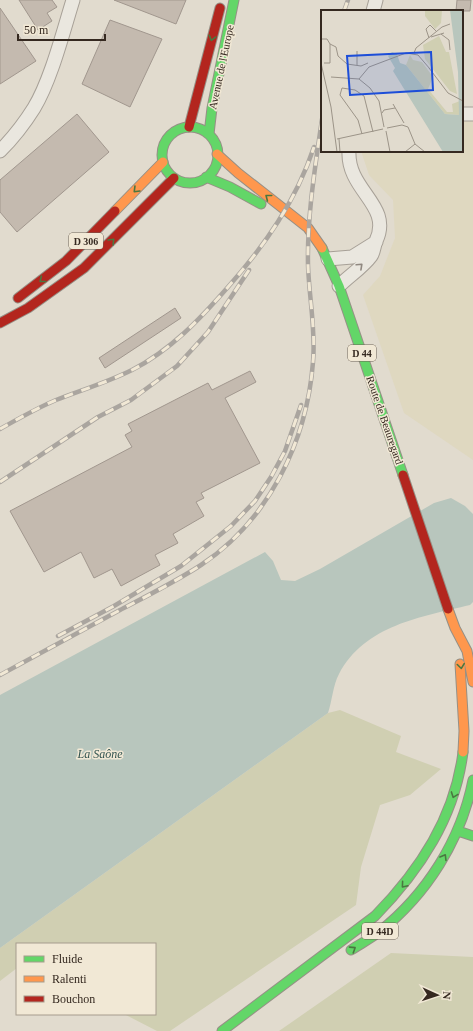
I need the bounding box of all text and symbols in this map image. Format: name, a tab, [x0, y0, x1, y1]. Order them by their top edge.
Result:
inset map	[321, 10, 463, 152]
scale bar	[18, 16, 105, 42]
text: 50 m	[24, 23, 49, 37]
street label: Avenue de l'Europe	[206, 24, 236, 110]
one-way arrow	[209, 35, 217, 41]
one-way arrow	[133, 185, 140, 193]
one-way arrow	[266, 195, 273, 202]
road number: D 306	[69, 233, 103, 249]
one-way arrow	[107, 238, 115, 246]
one-way arrow	[355, 263, 363, 270]
one-way arrow	[39, 276, 47, 283]
road number: D 44	[348, 345, 376, 361]
street label: Route de Beauregard	[364, 374, 406, 466]
one-way arrow	[456, 663, 465, 669]
water label: La Saône	[77, 747, 123, 761]
one-way arrow	[450, 791, 458, 798]
one-way arrow	[439, 854, 447, 861]
one-way arrow	[402, 880, 409, 888]
road number: D 44D	[362, 923, 398, 939]
legend	[16, 943, 156, 1015]
one-way arrow	[349, 946, 356, 954]
text: Fluide	[52, 952, 83, 966]
text: Ralenti	[52, 972, 87, 986]
north arrow	[417, 975, 457, 1015]
text: N	[441, 991, 453, 1000]
text: Bouchon	[52, 992, 95, 1006]

